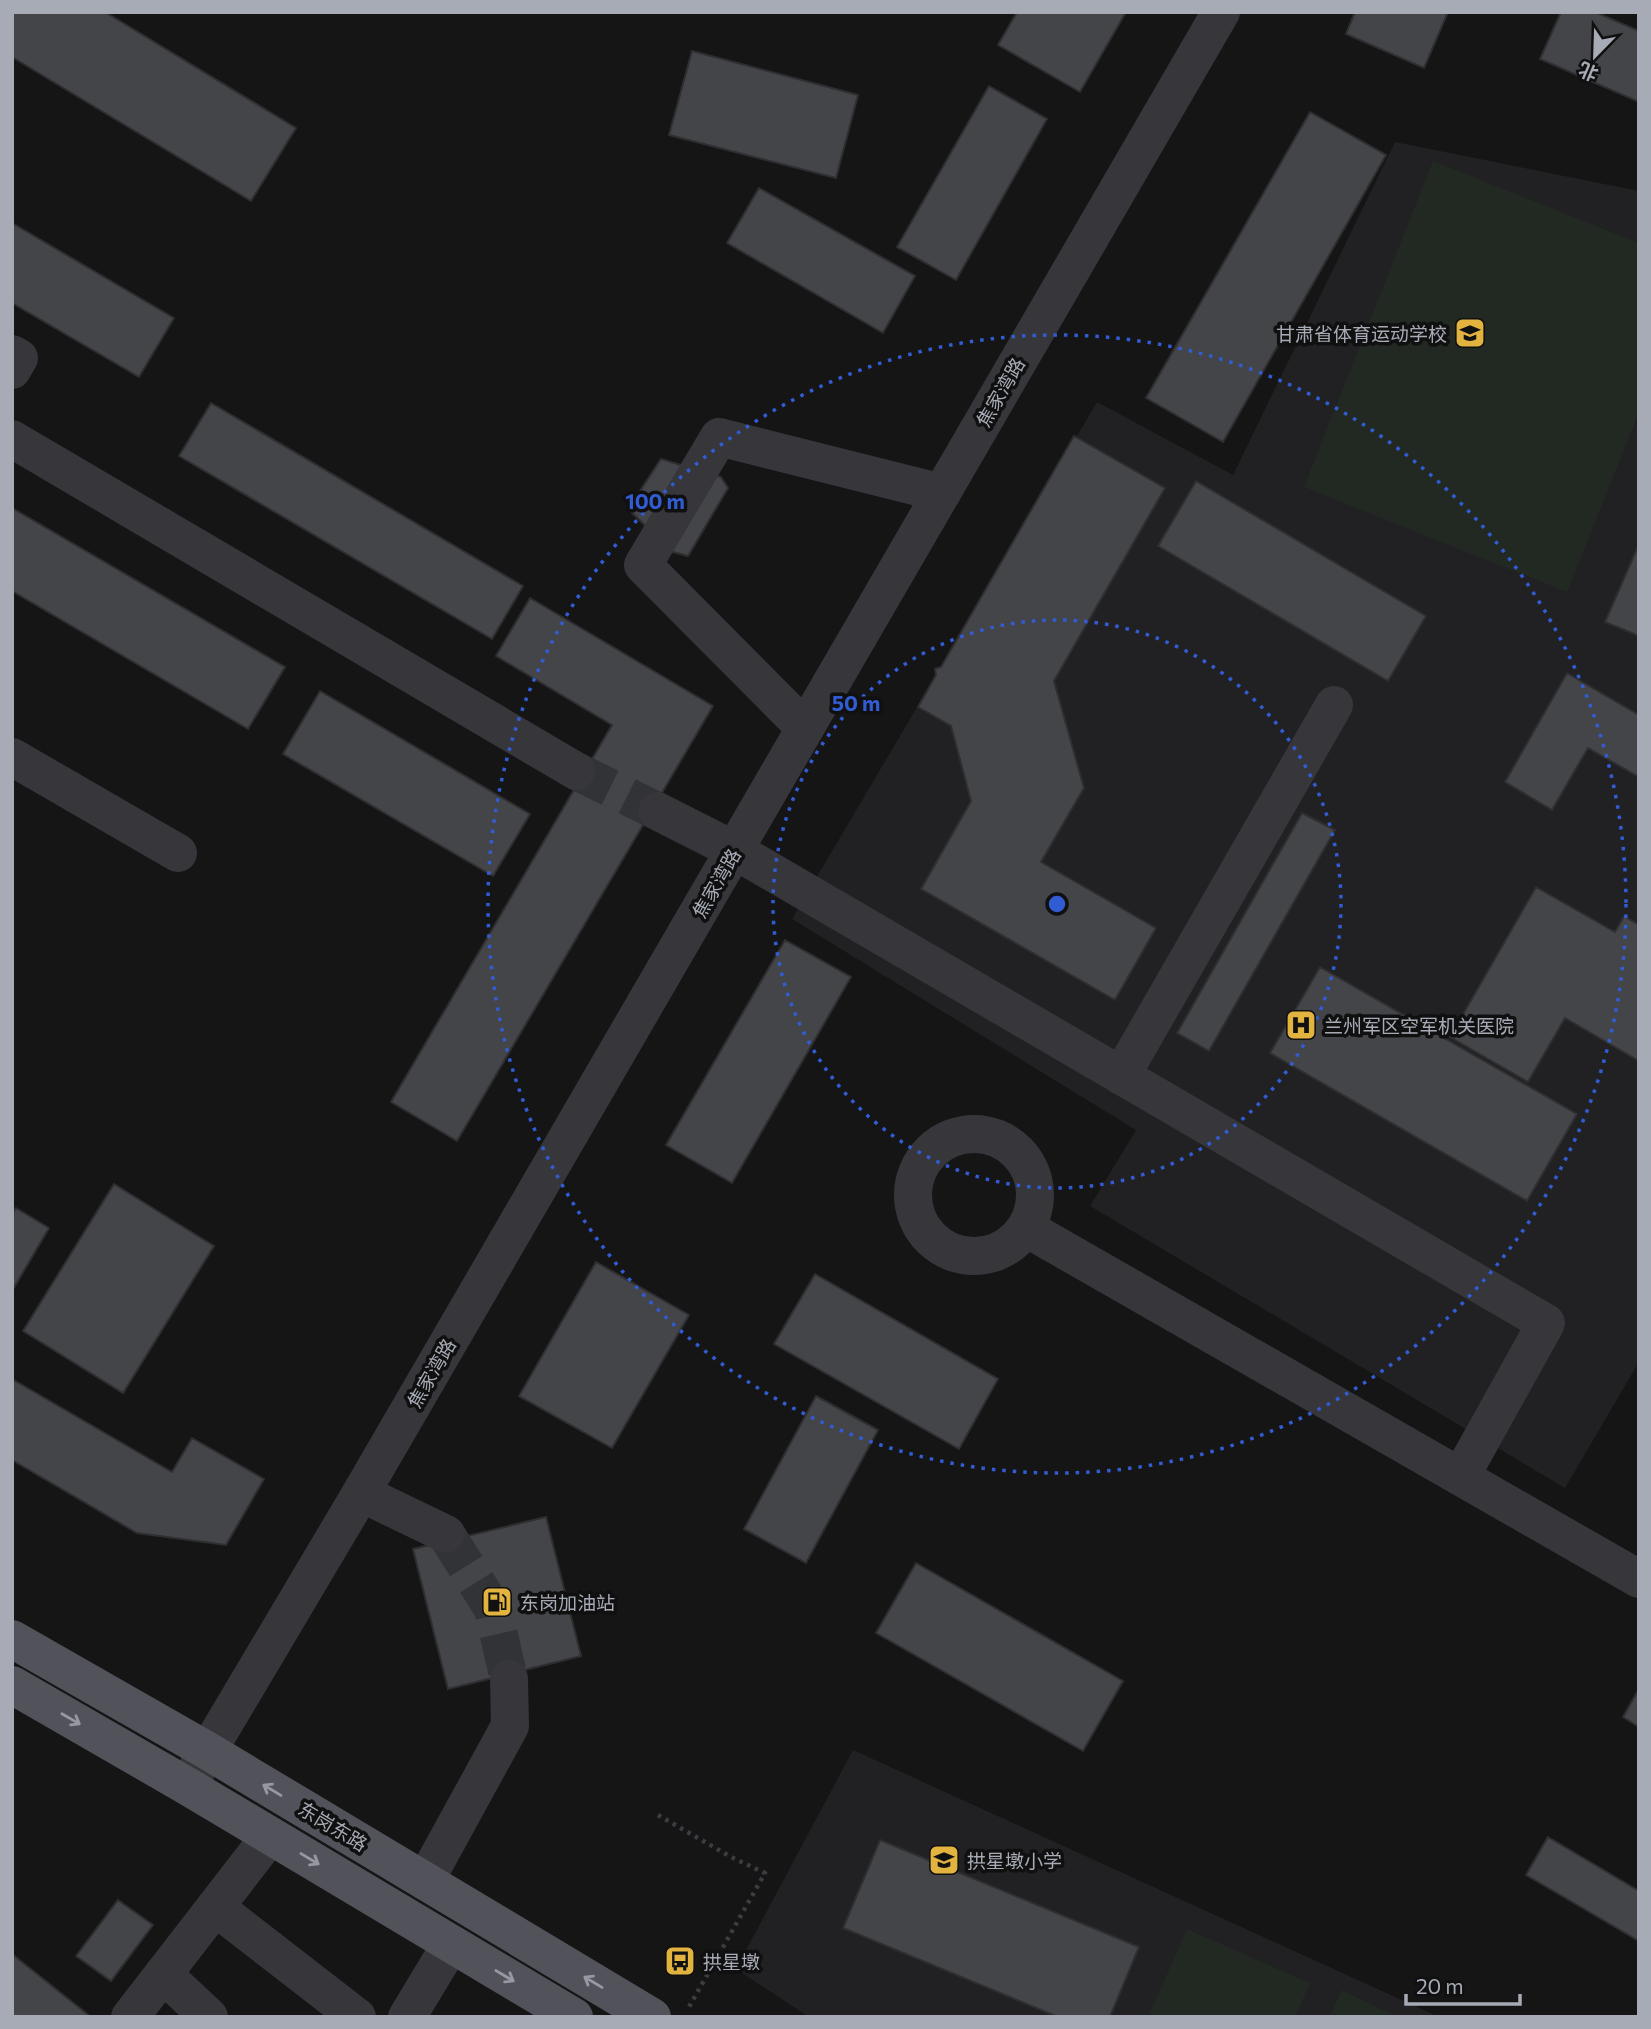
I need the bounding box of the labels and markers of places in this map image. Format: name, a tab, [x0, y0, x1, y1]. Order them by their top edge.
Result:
school or university icon: 甘肃省体育运动学校	[1453, 316, 1487, 350]
place label: 甘肃省体育运动学校	[1276, 322, 1447, 345]
centre of rings	[1045, 892, 1069, 916]
hospital icon: 兰州军区空军机关医院	[1284, 1008, 1318, 1042]
place label: 兰州军区空军机关医院	[1324, 1014, 1514, 1037]
fuel station icon: 东岗加油站	[480, 1585, 514, 1619]
place label: 东岗加油站	[520, 1591, 615, 1614]
school or university icon: 拱星墩小学	[927, 1843, 961, 1877]
place label: 拱星墩小学	[967, 1849, 1062, 1872]
bus stop icon: 拱星墩	[663, 1944, 697, 1978]
place label: 拱星墩	[703, 1950, 760, 1973]

